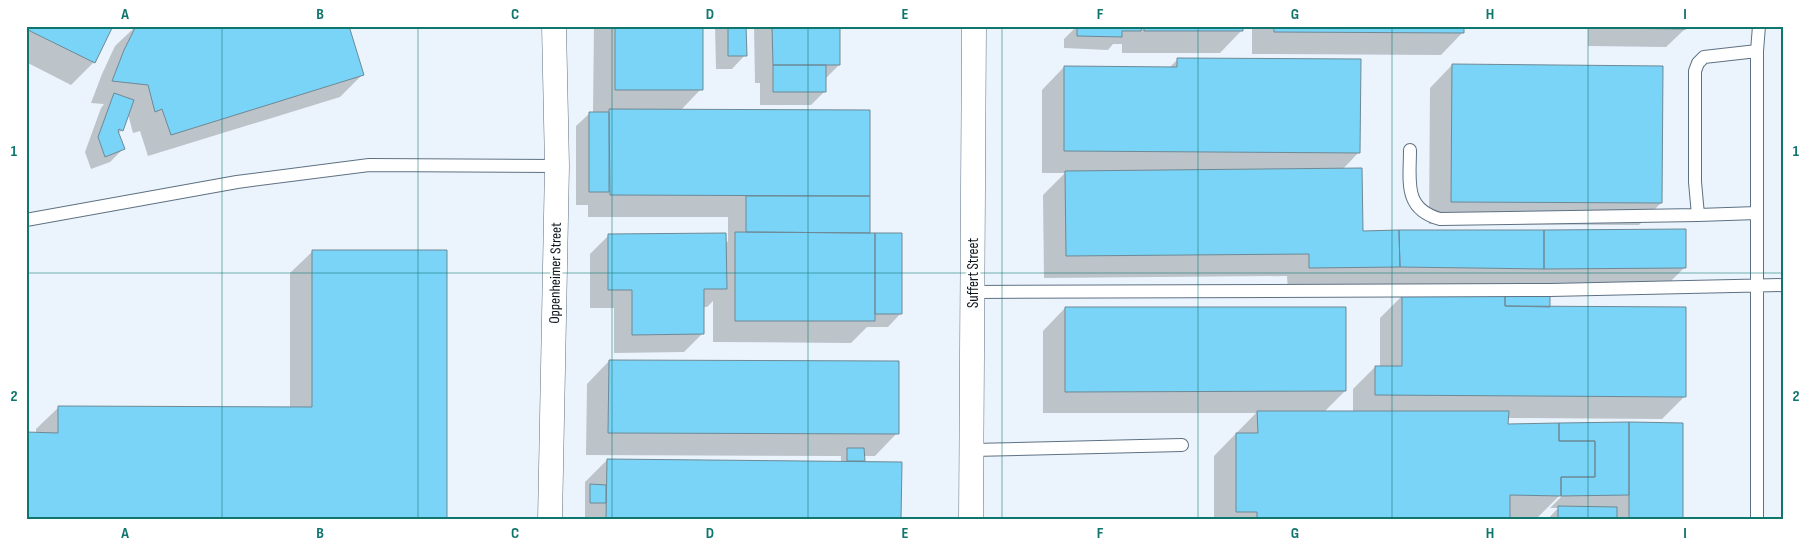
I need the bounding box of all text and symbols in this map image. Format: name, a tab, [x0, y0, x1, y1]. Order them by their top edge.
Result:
text: A	[120, 5, 129, 24]
text: B	[316, 5, 324, 24]
text: C	[511, 5, 519, 24]
text: D	[706, 5, 714, 24]
text: E	[902, 5, 909, 24]
text: F	[1097, 5, 1104, 24]
text: G	[1291, 5, 1299, 24]
text: H	[1486, 5, 1494, 24]
text: I	[1683, 5, 1687, 24]
text: 1	[11, 142, 18, 161]
text: 1	[1793, 142, 1800, 161]
street label: Oppenheimer Street	[545, 222, 566, 324]
street label: Suffert Street	[964, 238, 983, 308]
text: 2	[10, 387, 18, 406]
text: 2	[1792, 387, 1800, 406]
text: A	[120, 524, 129, 543]
text: B	[316, 524, 324, 543]
text: C	[511, 524, 519, 543]
text: D	[706, 524, 714, 543]
text: E	[902, 524, 909, 543]
text: F	[1097, 524, 1104, 543]
text: G	[1291, 524, 1299, 543]
text: H	[1486, 524, 1494, 543]
text: I	[1683, 524, 1687, 543]

